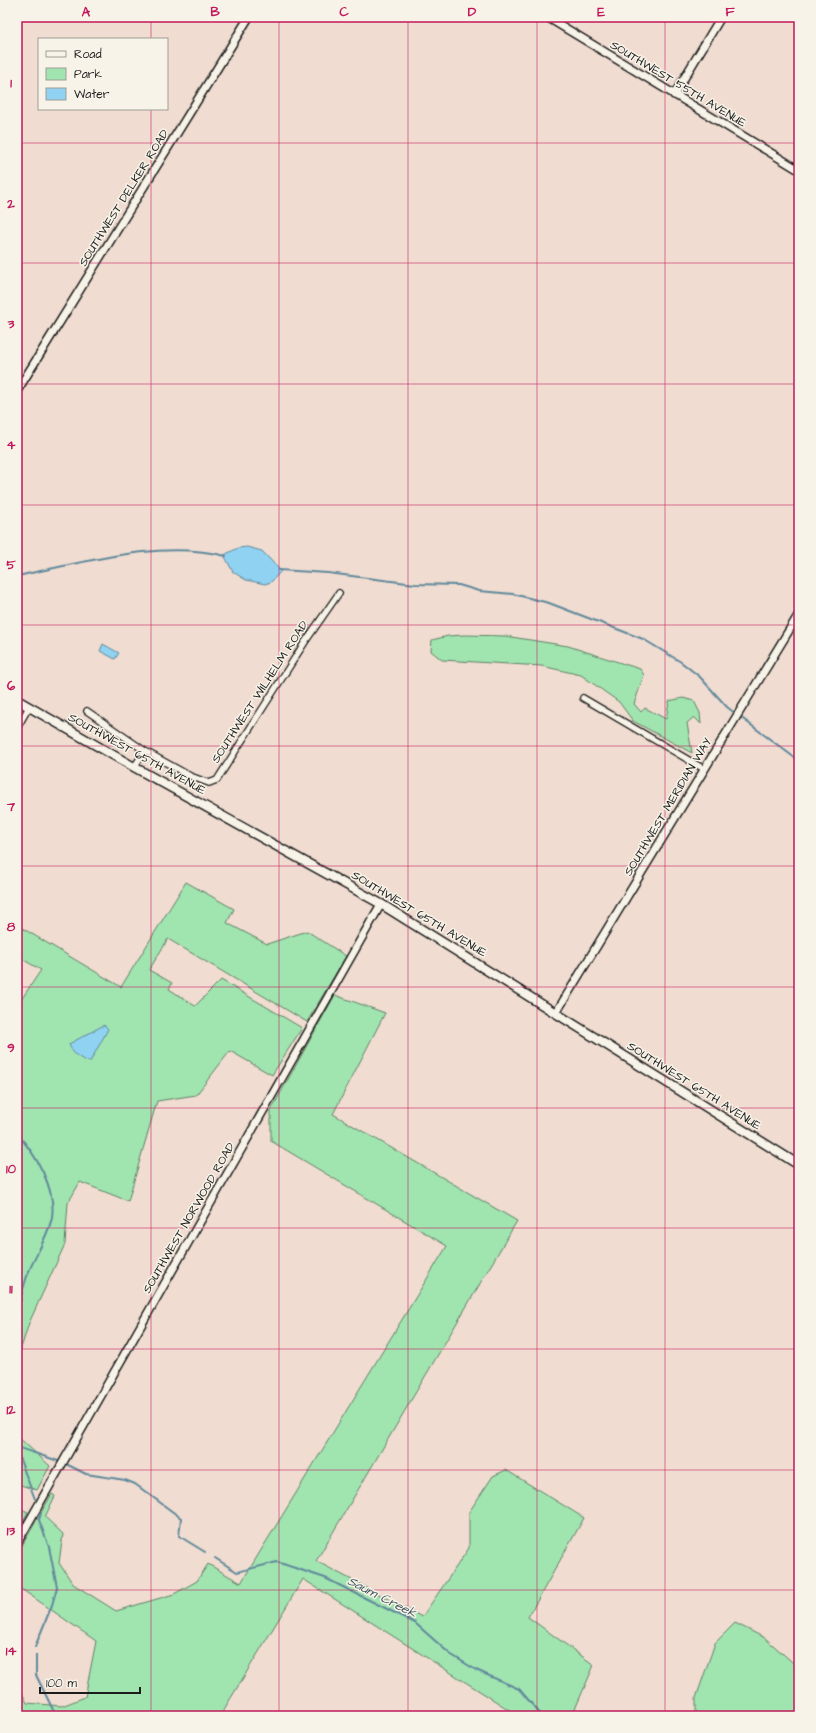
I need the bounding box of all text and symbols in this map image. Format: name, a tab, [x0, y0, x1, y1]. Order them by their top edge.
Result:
text: A	[82, 3, 91, 21]
text: B	[210, 3, 220, 21]
text: C	[339, 3, 349, 21]
text: D	[468, 3, 477, 21]
text: E	[597, 3, 605, 21]
text: F	[725, 3, 735, 21]
street label: SOUTHWEST 55TH AVENUE	[607, 37, 749, 131]
legend	[38, 38, 168, 110]
text: Road	[74, 46, 102, 63]
text: Park	[74, 66, 102, 83]
text: 1	[10, 74, 12, 92]
text: Water	[74, 86, 110, 103]
street label: SOUTHWEST DELKER ROAD	[75, 126, 173, 270]
text: 2	[6, 195, 15, 213]
text: 3	[7, 315, 15, 333]
text: 4	[7, 436, 16, 454]
text: 5	[6, 556, 16, 574]
street label: SOUTHWEST WILHELM ROAD	[208, 617, 313, 766]
text: 6	[7, 677, 16, 695]
street label: SOUTHWEST 65TH AVENUE	[65, 709, 209, 799]
street label: SOUTHWEST MERIDIAN WAY	[620, 734, 716, 879]
text: 7	[6, 798, 16, 816]
street label: SOUTHWEST 65TH AVENUE	[348, 867, 490, 961]
text: 8	[7, 918, 16, 936]
street label: SOUTHWEST 65TH AVENUE	[624, 1038, 764, 1134]
text: 9	[7, 1039, 15, 1057]
street label: SOUTHWEST NORWOOD ROAD	[139, 1139, 239, 1297]
text: 10	[6, 1160, 17, 1178]
text: 11	[9, 1280, 13, 1298]
text: 12	[6, 1401, 16, 1419]
text: 13	[7, 1522, 16, 1540]
water label: Saum Creek	[344, 1572, 421, 1623]
text: 14	[6, 1642, 16, 1660]
scale bar	[40, 1669, 140, 1695]
text: 100 m	[46, 1675, 77, 1692]

